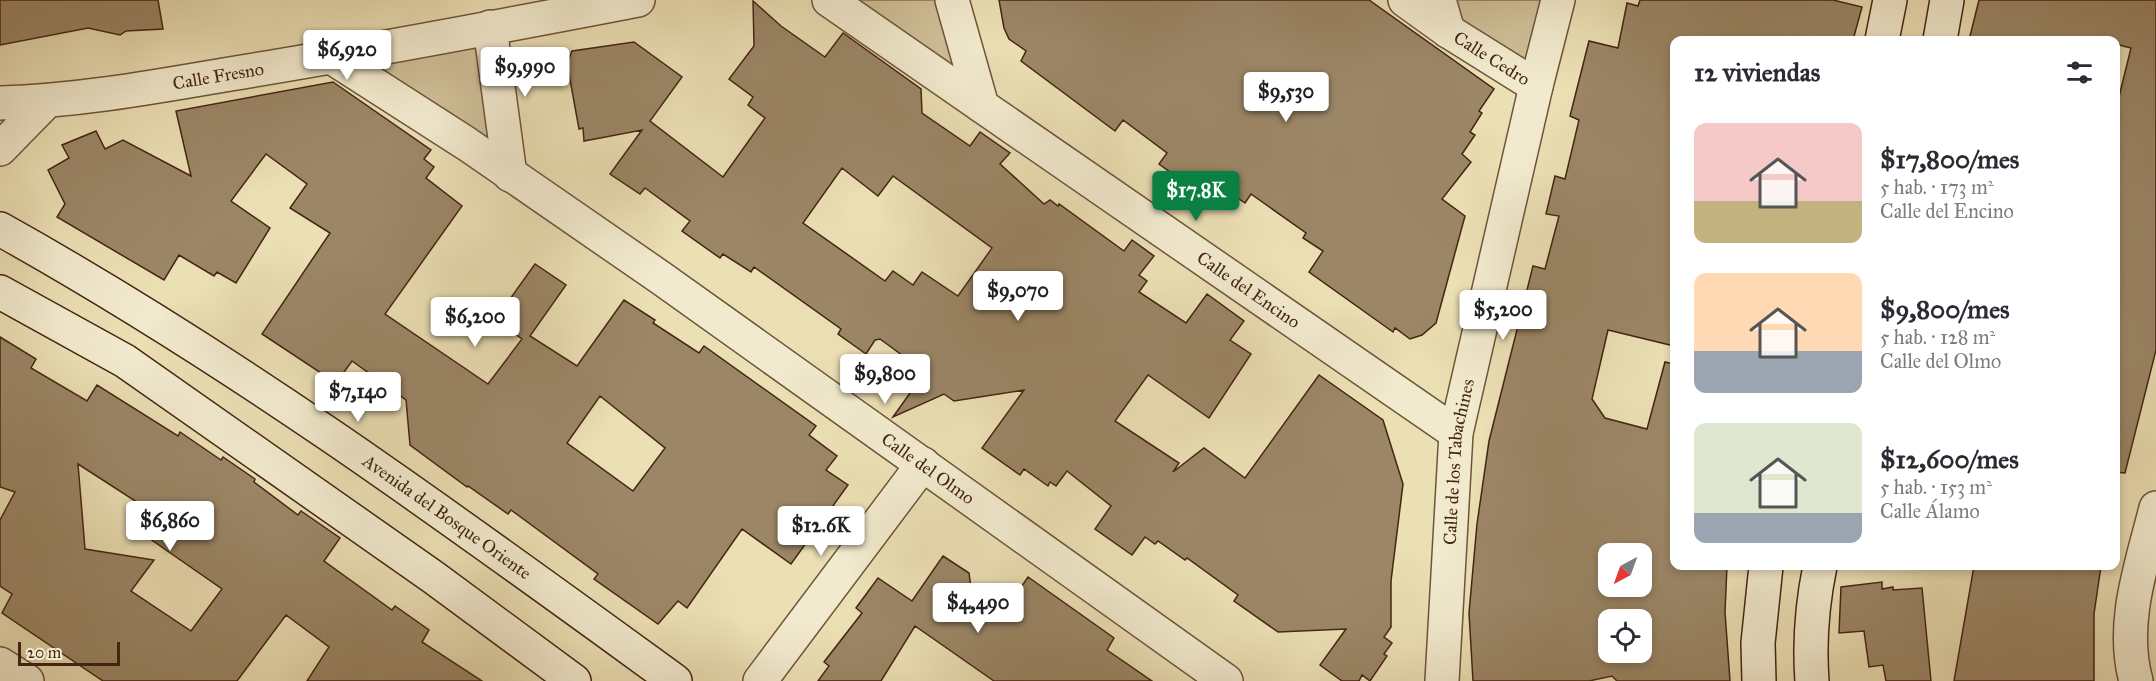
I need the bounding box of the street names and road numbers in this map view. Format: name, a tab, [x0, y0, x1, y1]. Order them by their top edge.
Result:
street label: Calle Cedro	[1450, 26, 1534, 90]
street label: Calle Fresno	[171, 58, 265, 95]
street label: Calle del Encino	[1193, 247, 1304, 333]
street label: Calle de los Tabachines	[1439, 377, 1479, 546]
street label: Calle del Olmo	[877, 428, 979, 509]
street label: Avenida del Bosque Oriente	[358, 449, 536, 584]

